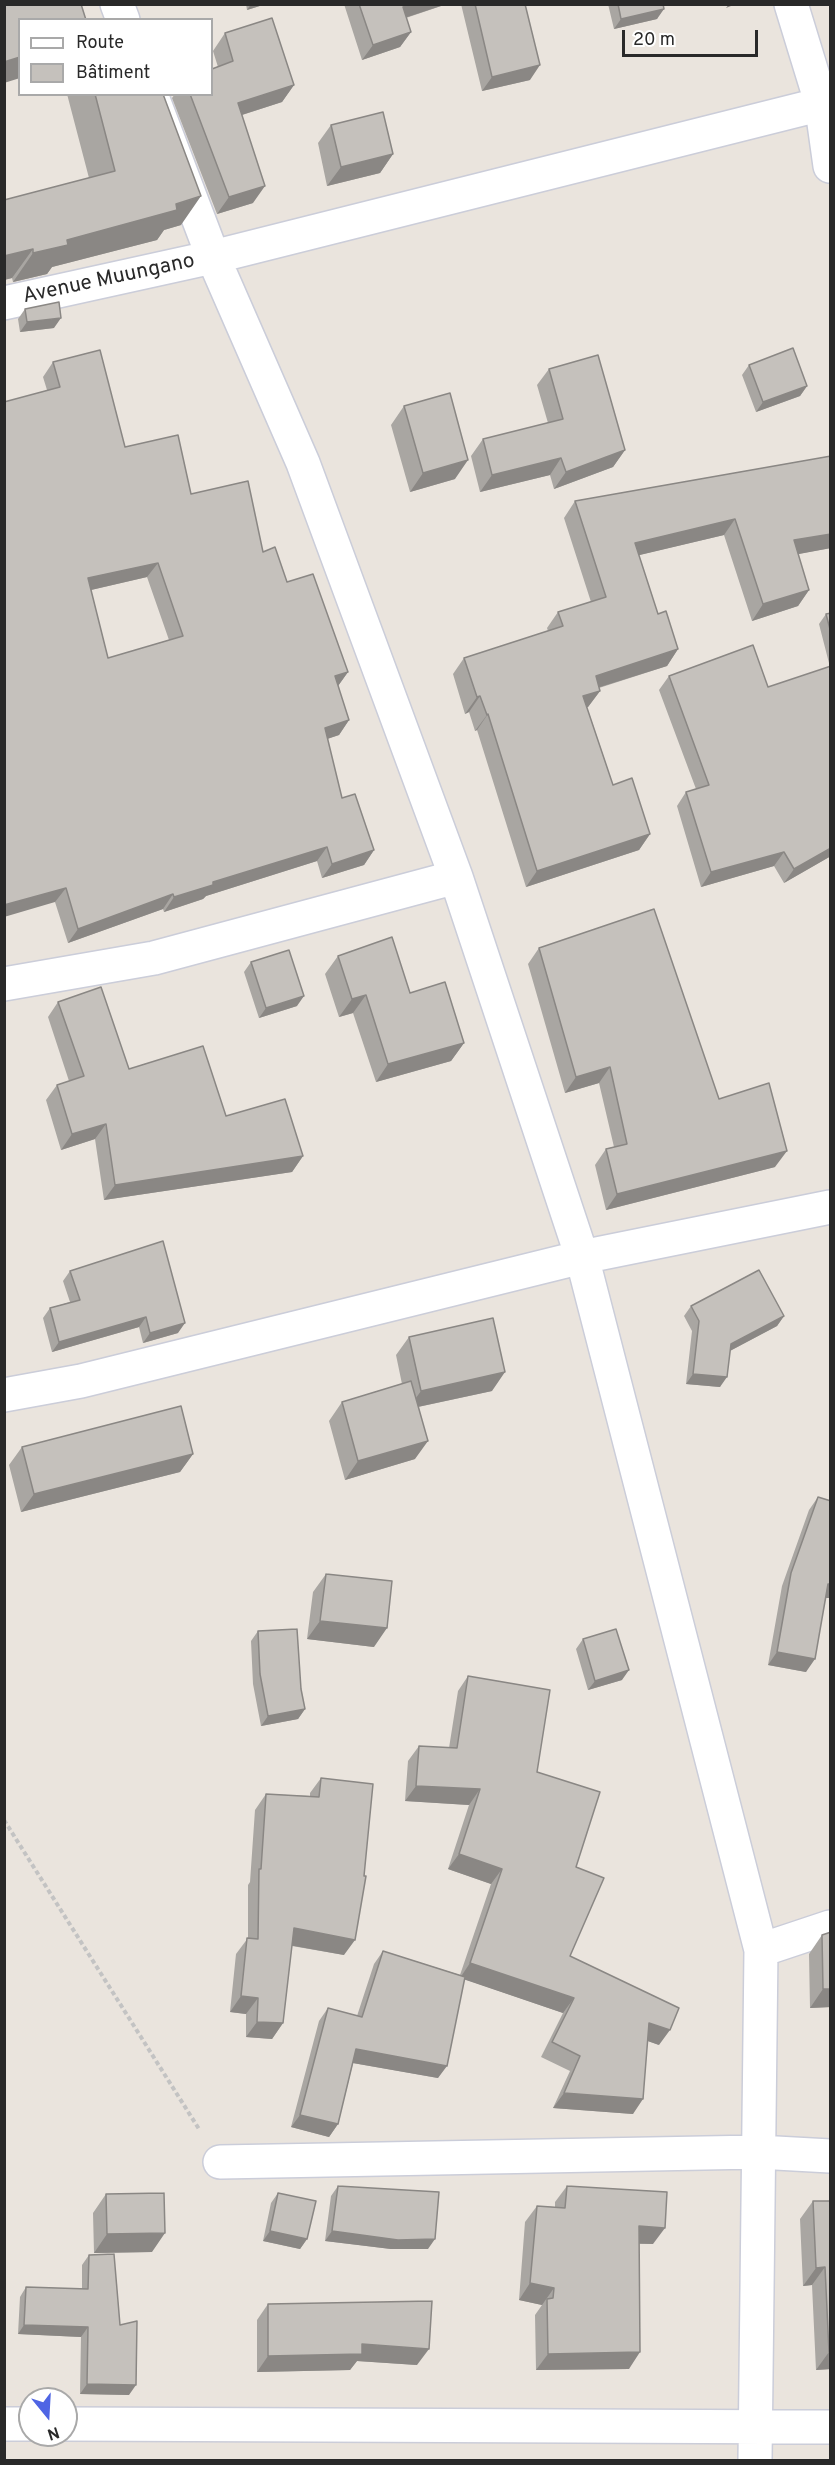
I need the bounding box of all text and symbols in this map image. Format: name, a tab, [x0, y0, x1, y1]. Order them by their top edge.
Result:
legend	[18, 18, 213, 96]
scale bar	[625, 18, 762, 56]
text: 20 m	[633, 29, 675, 52]
text: Route	[76, 32, 124, 55]
text: Bâtiment	[76, 62, 150, 85]
street label: Avenue Muungano	[21, 249, 197, 311]
north arrow	[18, 2387, 78, 2447]
text: N	[44, 2421, 62, 2444]

